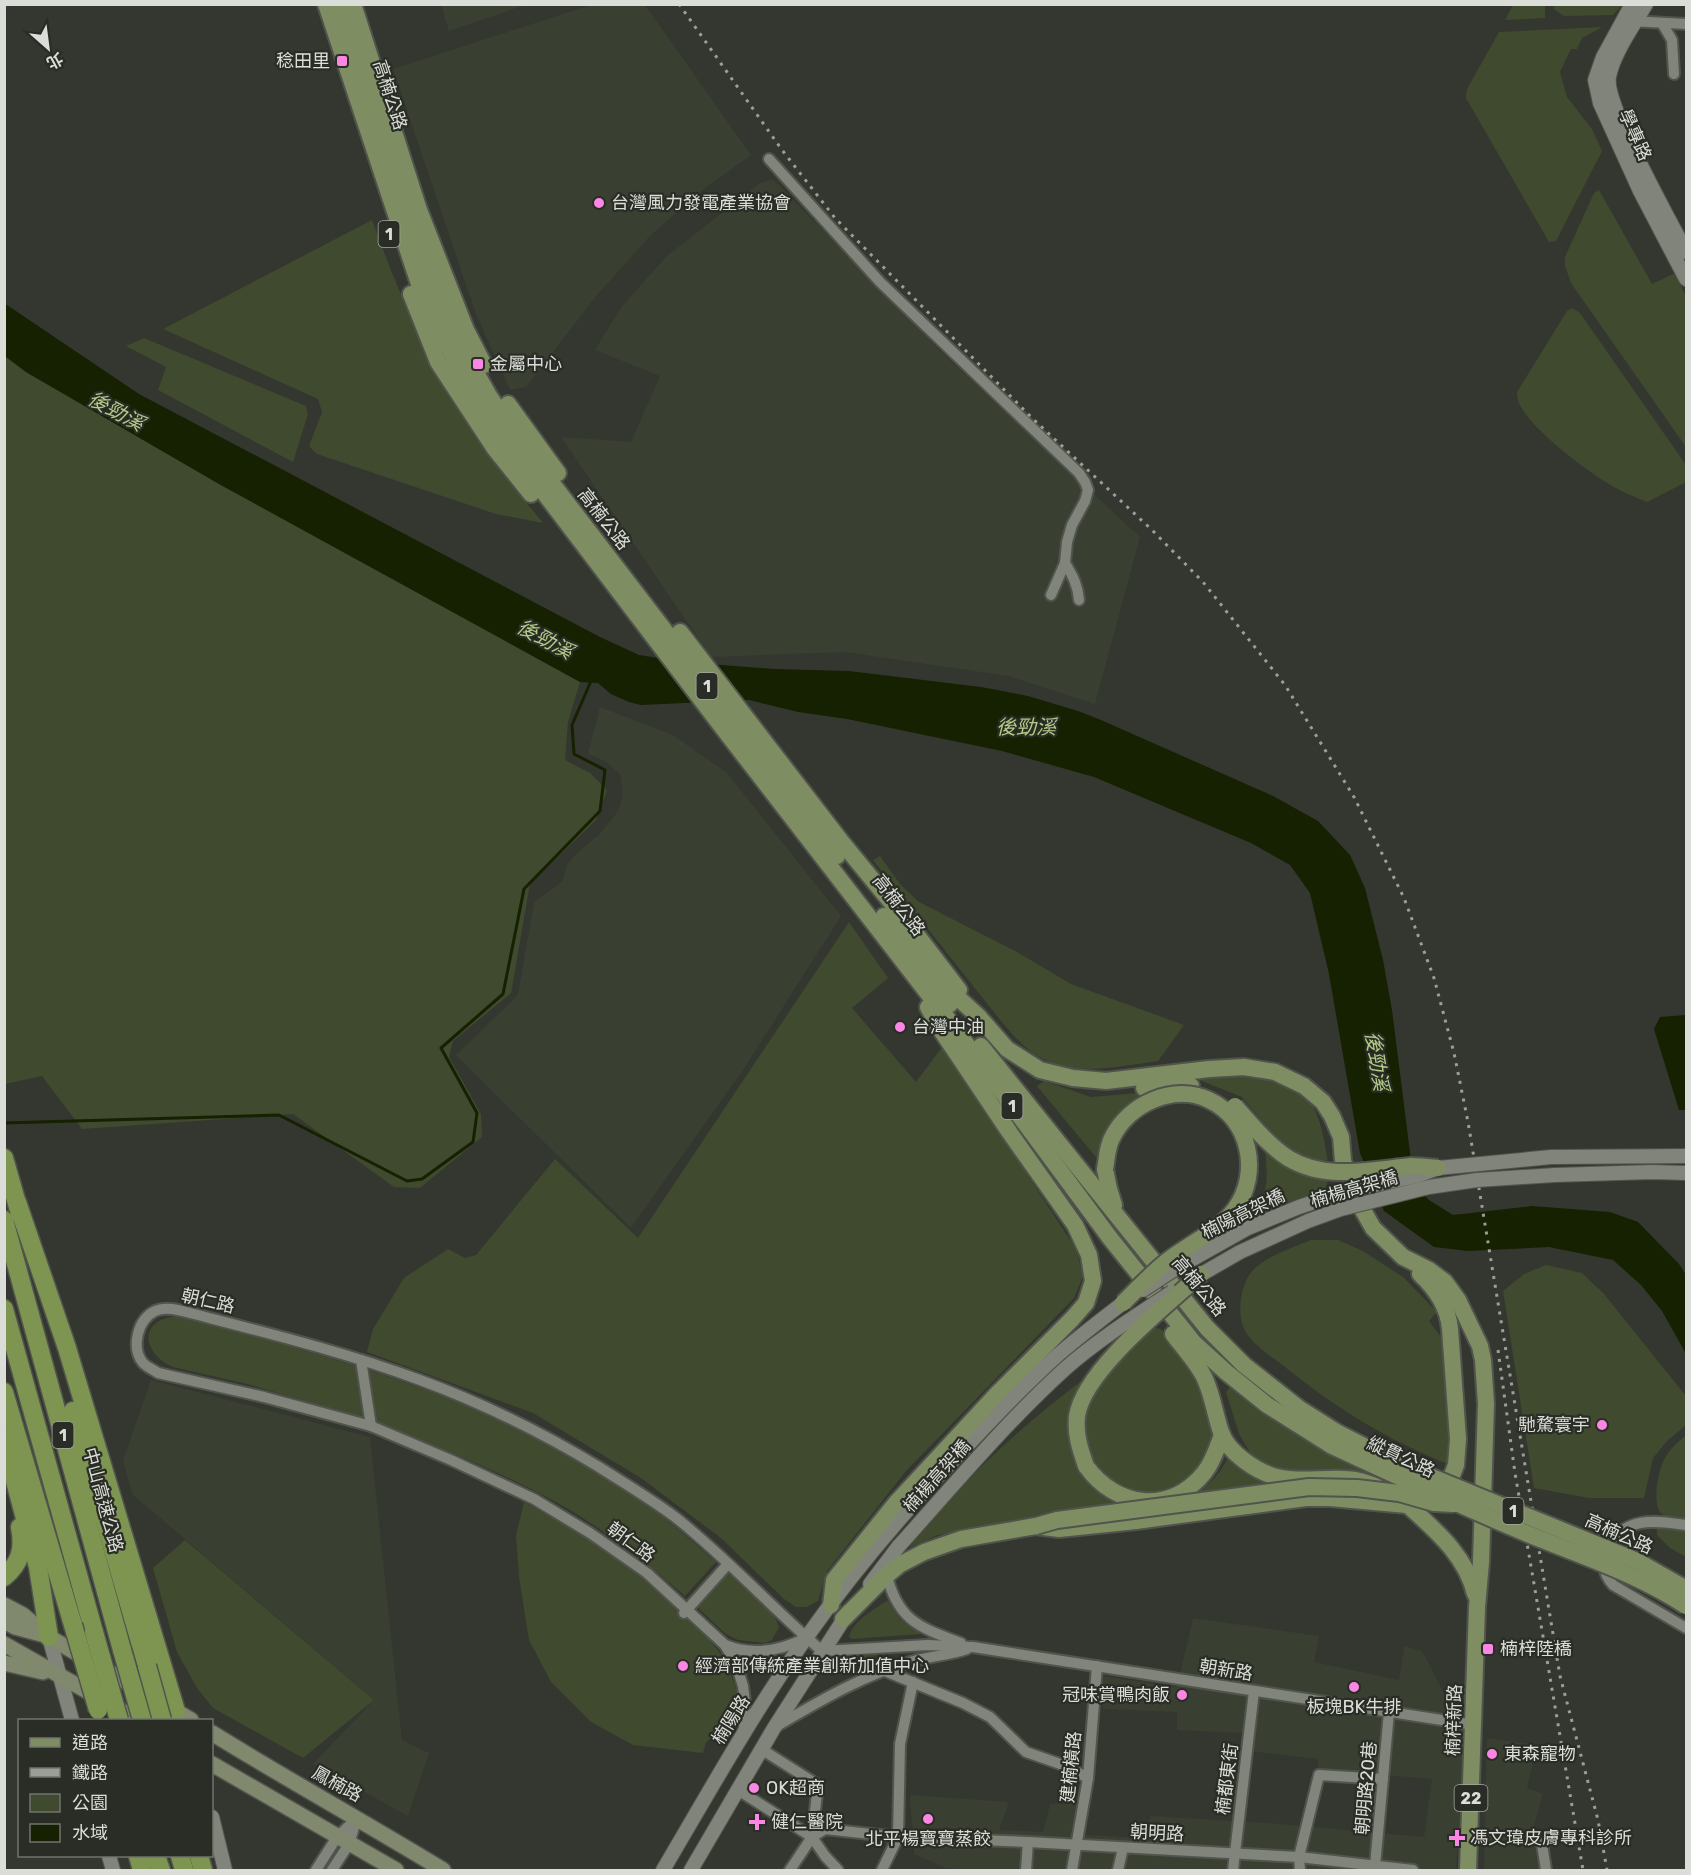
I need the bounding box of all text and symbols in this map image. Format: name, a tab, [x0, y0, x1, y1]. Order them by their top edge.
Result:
north arrow	[18, 18, 78, 78]
text: 北	[43, 49, 66, 73]
place label: 稔田里	[276, 50, 330, 72]
marker: 稔田里	[335, 54, 349, 68]
street label: 高楠公路	[368, 57, 412, 133]
street label: 學專路	[1614, 106, 1656, 164]
place label: 台灣風力發電產業協會	[611, 192, 791, 214]
marker: 台灣風力發電產業協會	[592, 196, 606, 210]
road number: 1	[378, 221, 400, 247]
place label: 金屬中心	[490, 353, 562, 375]
marker: 金屬中心	[471, 357, 485, 371]
water label: 後勁溪	[84, 386, 151, 437]
street label: 高楠公路	[573, 484, 635, 554]
water label: 後勁溪	[513, 614, 580, 665]
road number: 1	[696, 673, 718, 699]
water label: 後勁溪	[996, 715, 1059, 739]
street label: 高楠公路	[868, 870, 930, 940]
place label: 台灣中油	[912, 1016, 984, 1038]
marker: 台灣中油	[893, 1020, 907, 1034]
water label: 後勁溪	[1360, 1029, 1394, 1095]
road number: 1	[1002, 1093, 1022, 1119]
street label: 楠楊高架橋	[1308, 1166, 1400, 1212]
street label: 楠陽高架橋	[1198, 1184, 1288, 1244]
street label: 高楠公路	[1167, 1251, 1231, 1321]
street label: 朝仁路	[179, 1284, 237, 1318]
place label: 馳騖寰宇	[1518, 1414, 1590, 1436]
marker: 馳騖寰宇	[1595, 1418, 1609, 1432]
road number: 1	[52, 1422, 74, 1448]
street label: 縱貫公路	[1364, 1432, 1438, 1482]
street label: 楠楊高架橋	[899, 1435, 975, 1517]
street label: 中山高速公路	[78, 1445, 128, 1555]
road number: 1	[1502, 1498, 1524, 1524]
street label: 高楠公路	[1582, 1509, 1656, 1559]
street label: 朝仁路	[603, 1517, 659, 1567]
place label: 楠梓陸橋	[1500, 1638, 1572, 1660]
marker: 楠梓陸橋	[1481, 1642, 1495, 1656]
place label: 經濟部傳統產業創新加值中心	[695, 1655, 929, 1677]
street label: 朝新路	[1198, 1655, 1254, 1685]
marker: 經濟部傳統產業創新加值中心	[676, 1659, 690, 1673]
marker: 板塊BK牛排	[1347, 1680, 1361, 1694]
place label: 冠味賞鴨肉飯	[1062, 1684, 1170, 1706]
street label: 楠梓新路	[1442, 1684, 1466, 1756]
marker: 冠味賞鴨肉飯	[1175, 1688, 1189, 1702]
street label: 楠陽路	[707, 1691, 755, 1749]
place label: 板塊BK牛排	[1307, 1696, 1401, 1718]
legend	[18, 1719, 213, 1857]
street label: 建楠橫路	[1056, 1730, 1086, 1804]
text: 道路	[72, 1732, 108, 1754]
street label: 朝明路20巷	[1351, 1740, 1381, 1836]
street label: 楠都東街	[1212, 1742, 1242, 1816]
place label: 東森寵物	[1504, 1743, 1576, 1765]
marker: 東森寵物	[1485, 1747, 1499, 1761]
street label: 鳳楠路	[308, 1761, 366, 1807]
text: 鐵路	[72, 1762, 108, 1784]
place label: OK超商	[766, 1777, 825, 1799]
marker: OK超商	[747, 1781, 761, 1795]
road number: 22	[1454, 1785, 1488, 1811]
text: 公園	[72, 1792, 108, 1814]
place label: 健仁醫院	[771, 1811, 843, 1833]
marker: 北平楊寶寶蒸餃	[921, 1812, 935, 1826]
marker: 健仁醫院	[748, 1813, 766, 1831]
street label: 朝明路	[1129, 1821, 1185, 1845]
text: 水域	[72, 1822, 108, 1844]
place label: 馮文瑋皮膚專科診所	[1470, 1827, 1632, 1849]
place label: 北平楊寶寶蒸餃	[865, 1828, 991, 1850]
marker: 馮文瑋皮膚專科診所	[1448, 1829, 1466, 1847]

